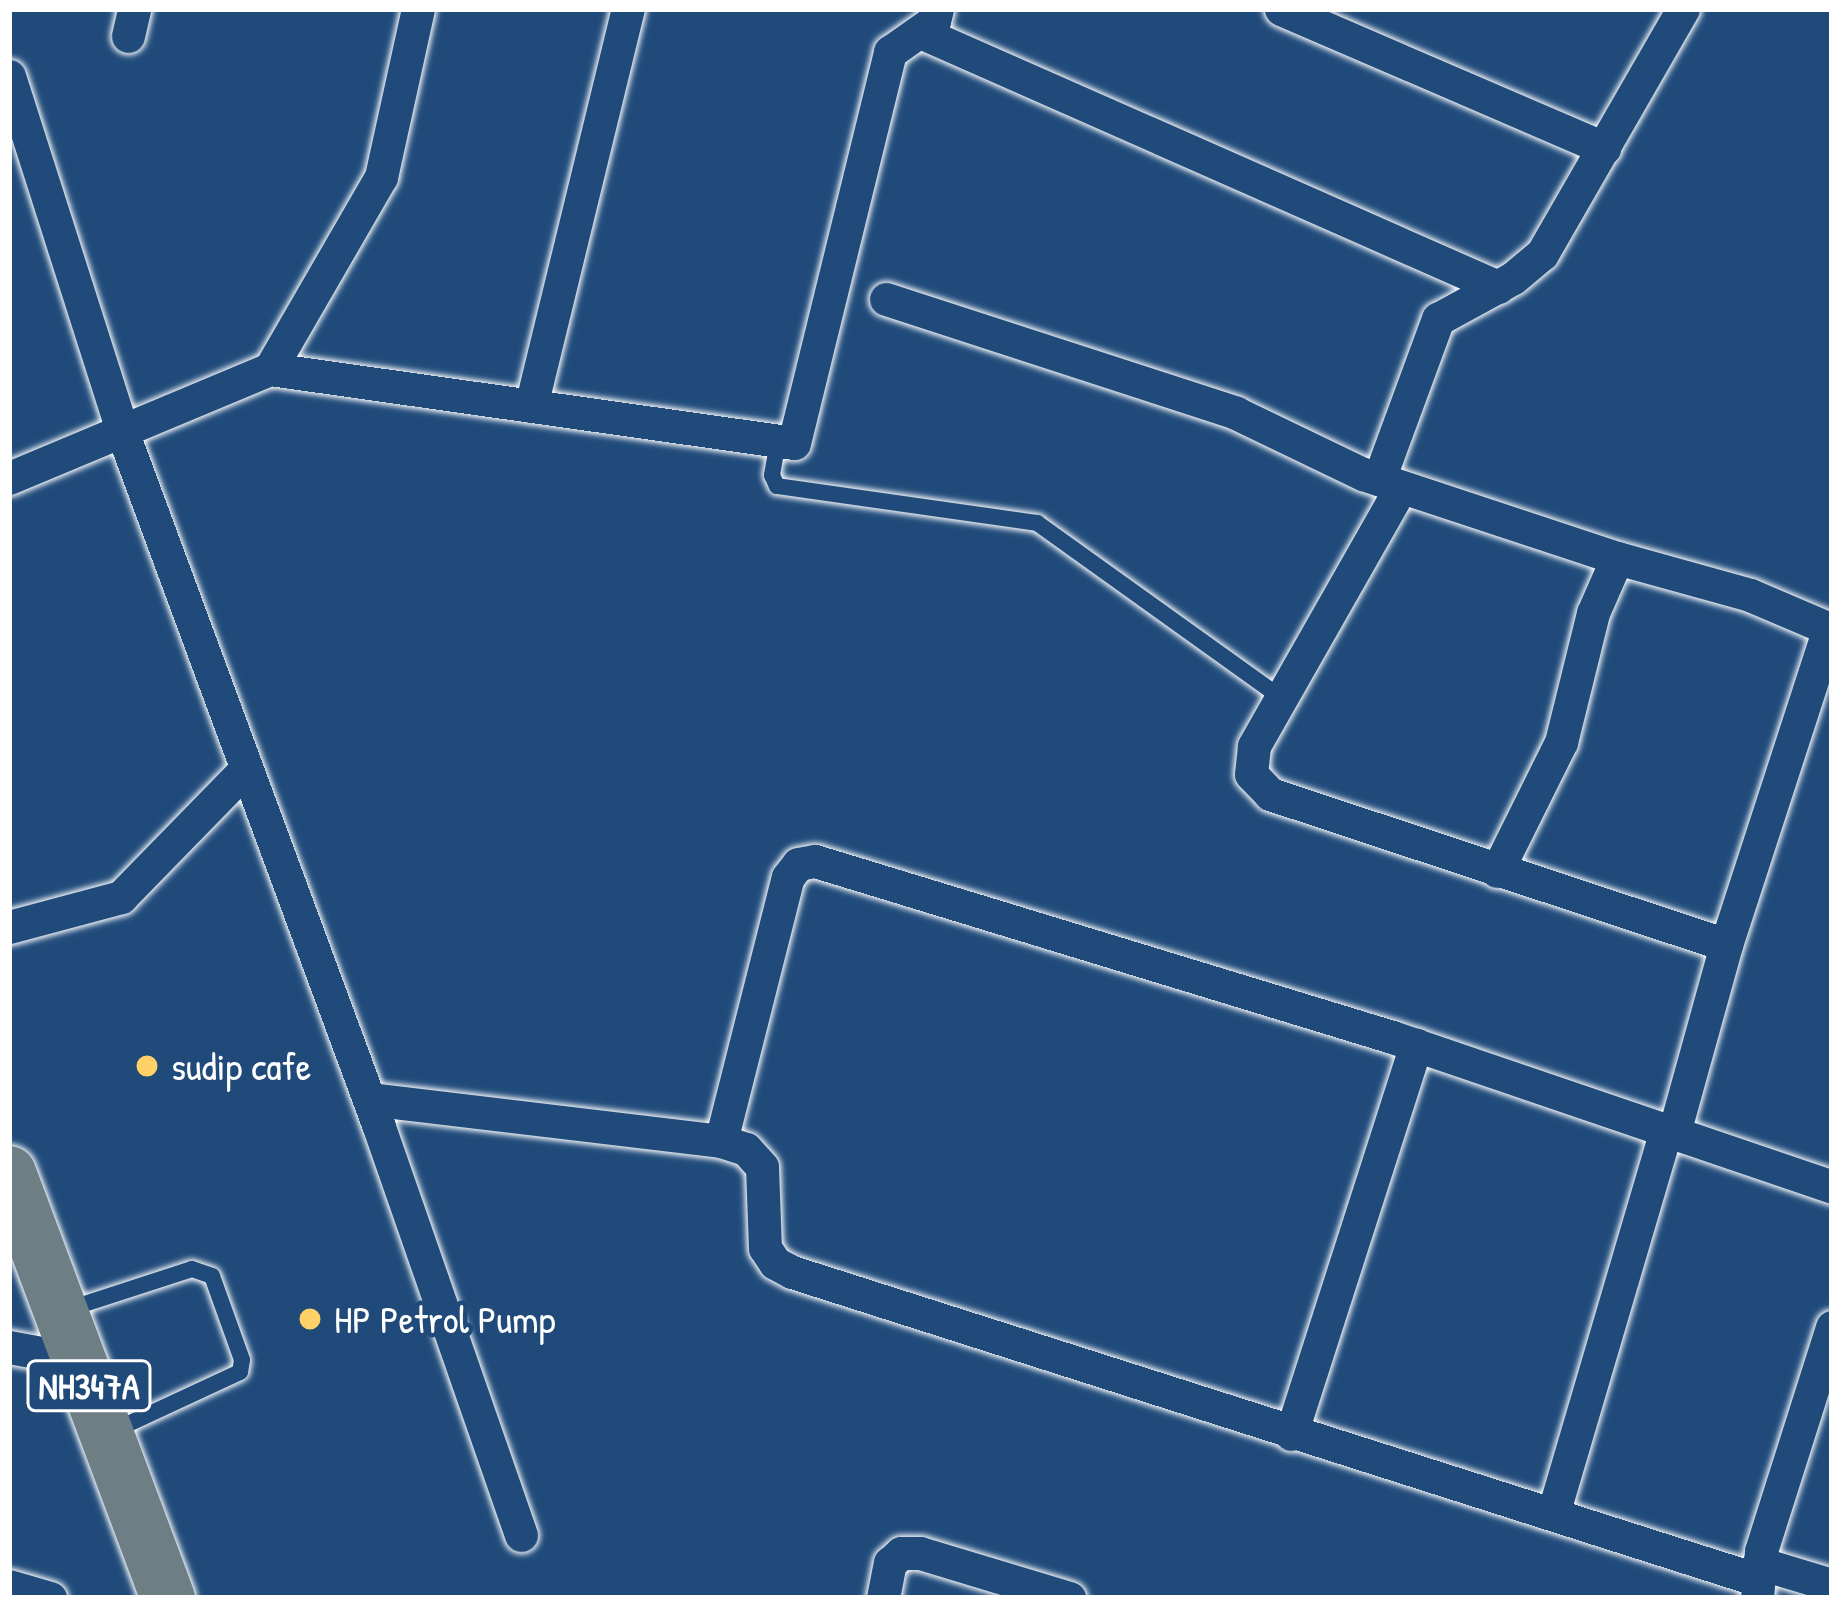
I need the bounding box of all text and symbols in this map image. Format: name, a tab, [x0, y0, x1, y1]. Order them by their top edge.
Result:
place label: sudip cafe	[171, 1043, 311, 1089]
marker: sudip cafe	[134, 1053, 160, 1079]
place label: HP Petrol Pump	[334, 1296, 555, 1342]
marker: HP Petrol Pump	[297, 1306, 323, 1332]
road number: NH347A	[26, 1356, 152, 1416]

